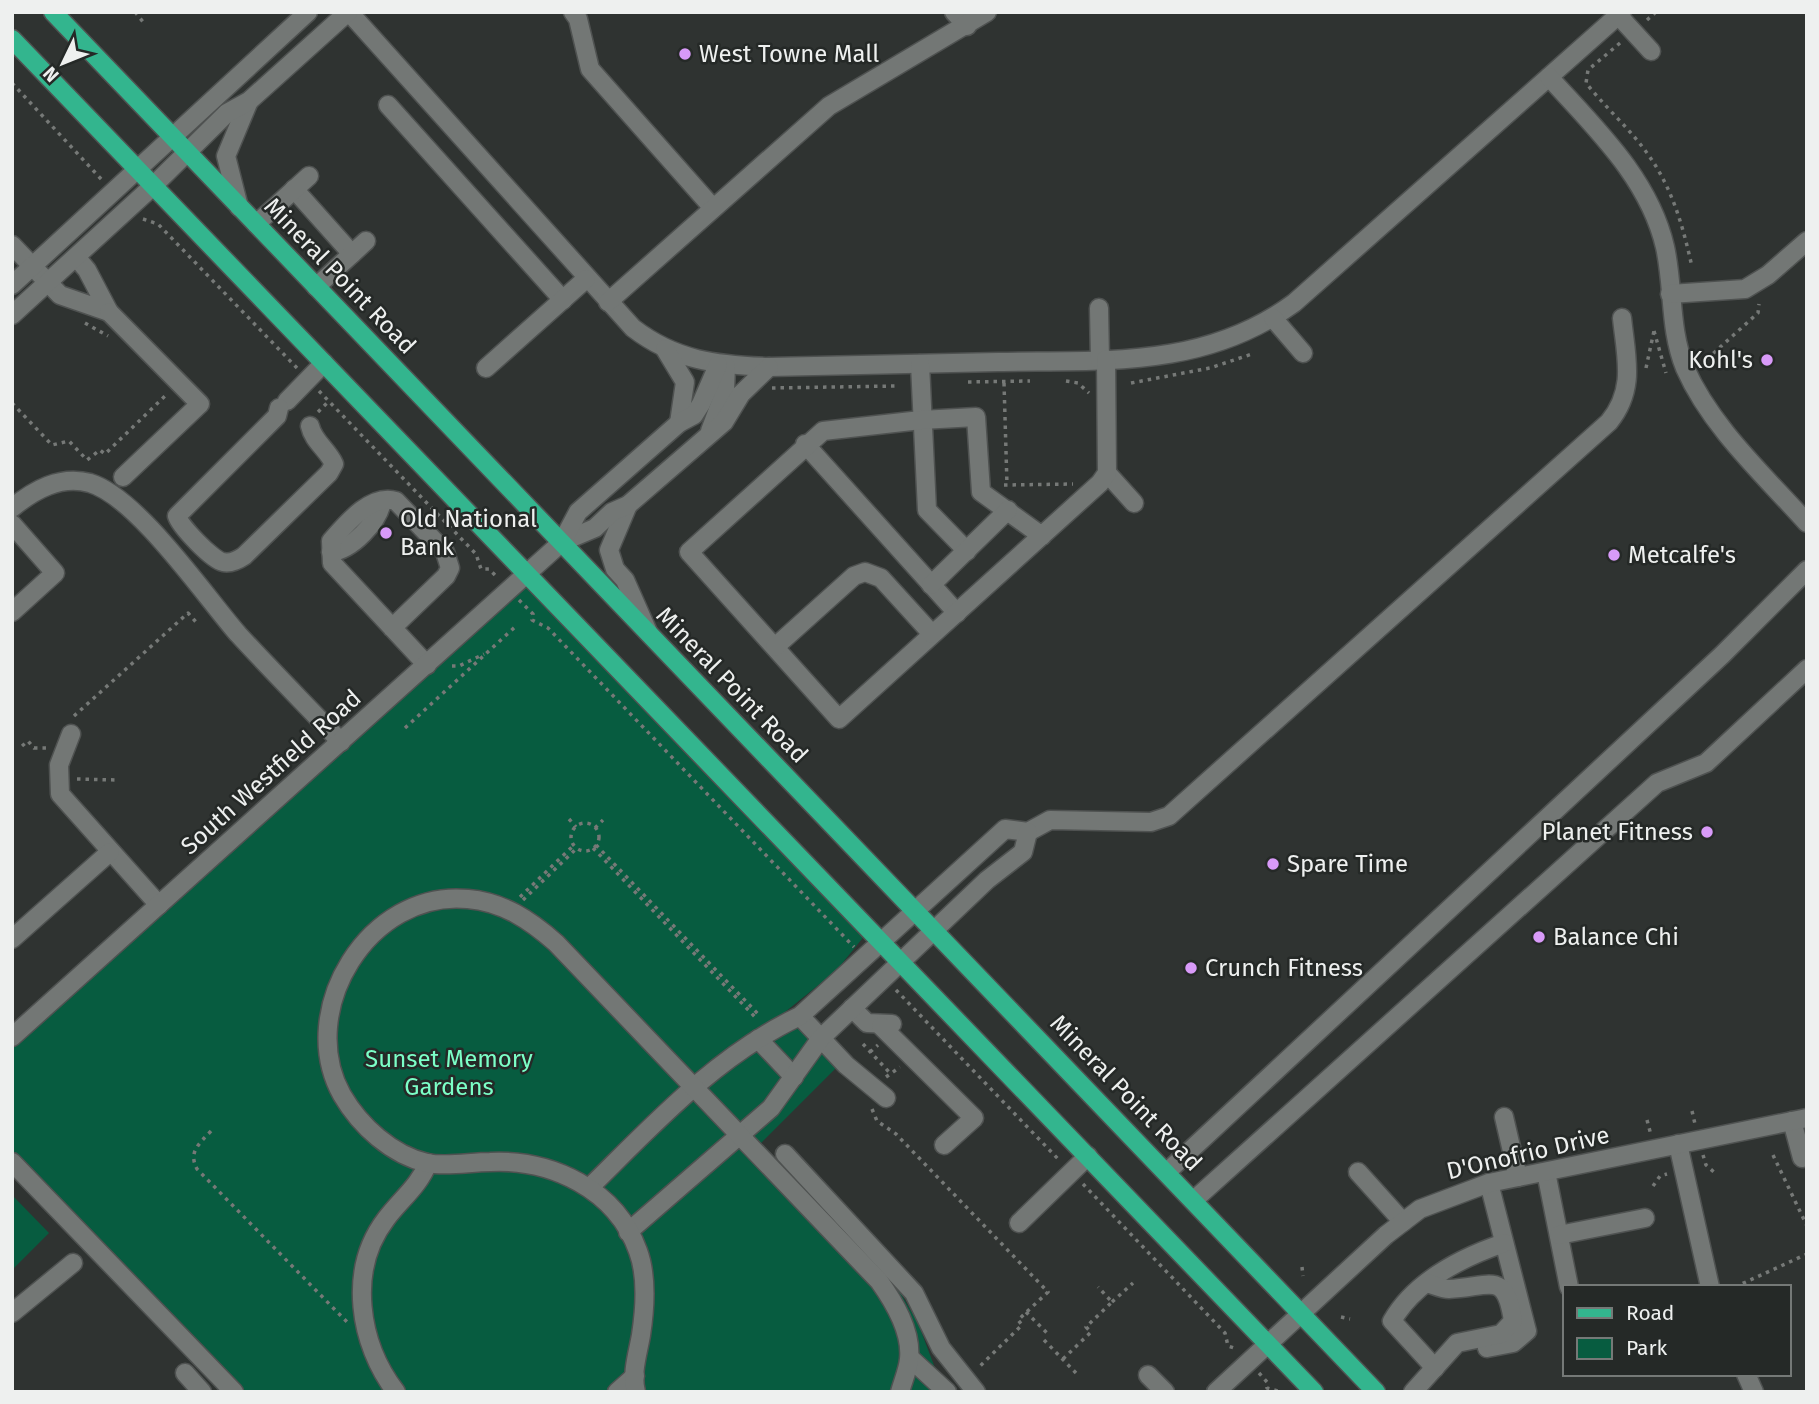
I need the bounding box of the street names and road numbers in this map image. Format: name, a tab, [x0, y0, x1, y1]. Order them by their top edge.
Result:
street label: Mineral Point Road	[258, 192, 422, 360]
street label: Mineral Point Road	[650, 601, 814, 769]
street label: South Westfield Road	[175, 684, 367, 860]
street label: Mineral Point Road	[1044, 1009, 1208, 1177]
street label: D'Onofrio Drive	[1444, 1121, 1612, 1185]

